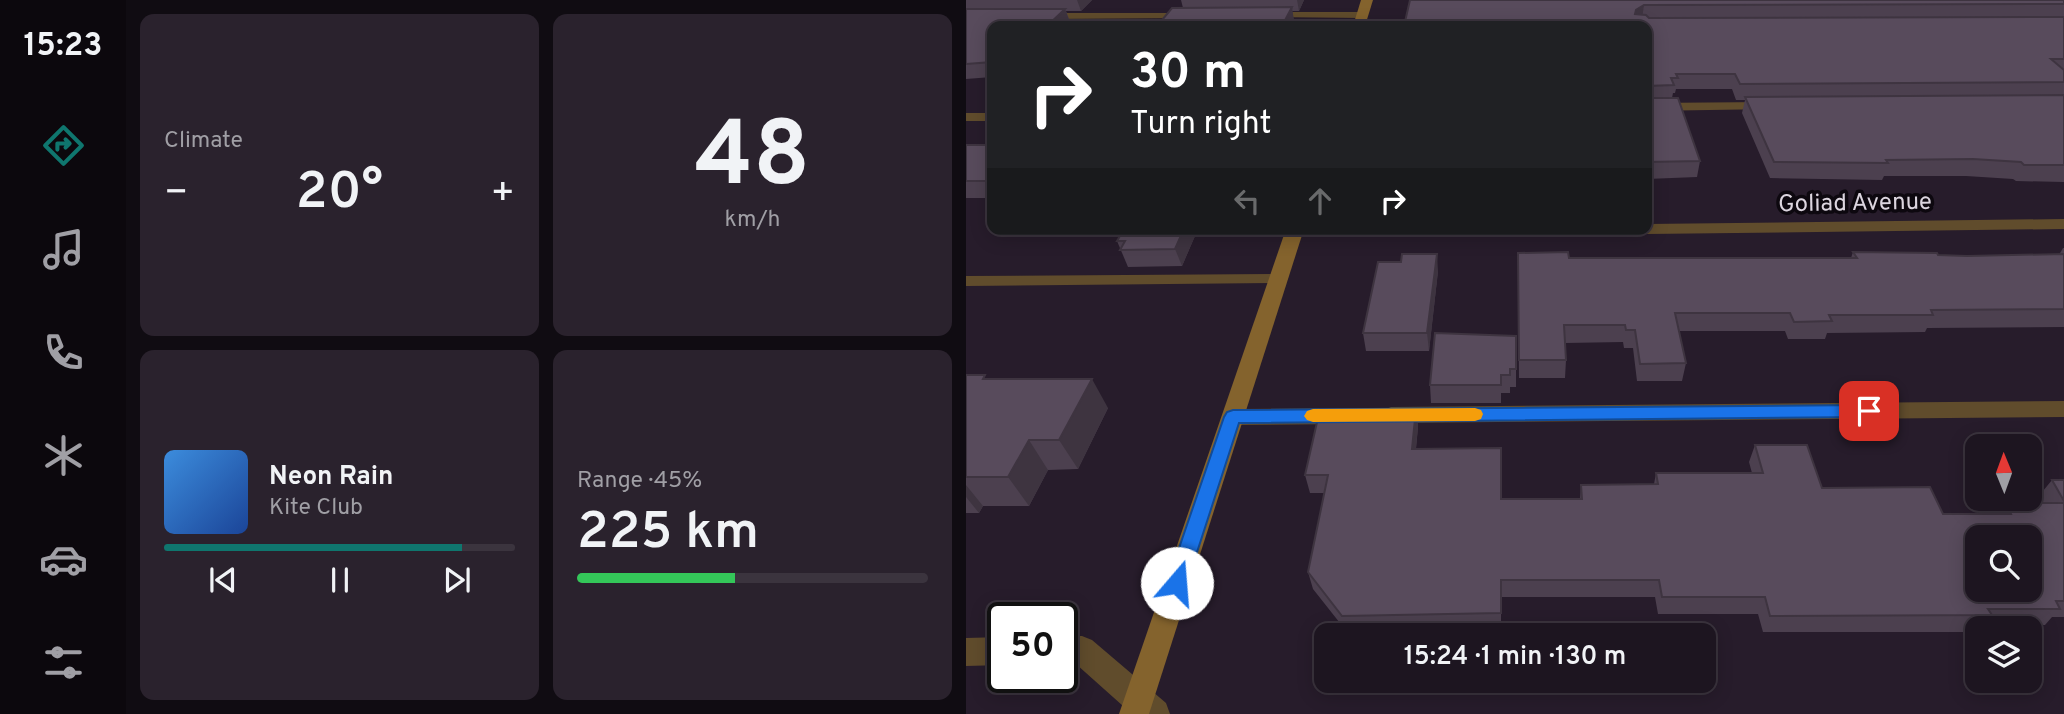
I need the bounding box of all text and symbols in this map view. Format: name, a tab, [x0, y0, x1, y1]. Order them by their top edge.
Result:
text: 15:23	[24, 27, 102, 67]
text: 30 m	[1130, 44, 1246, 106]
icon: right	[1015, 49, 1106, 140]
text: 48	[695, 103, 810, 218]
text: Turn right	[1130, 105, 1272, 145]
icon: directions	[39, 121, 88, 170]
text: Climate	[164, 127, 243, 156]
text: 20°	[296, 161, 383, 227]
text: −	[164, 170, 189, 219]
text: +	[490, 170, 515, 219]
icon: left	[1228, 182, 1266, 220]
icon: ahead	[1301, 182, 1339, 220]
icon: right	[1374, 182, 1412, 220]
street label: Goliad Avenue	[1778, 188, 1932, 220]
text: km/h	[725, 206, 780, 235]
icon: music	[39, 225, 88, 274]
icon: phone	[39, 328, 88, 377]
pin	[1839, 381, 1899, 441]
icon: arrive	[1850, 392, 1888, 430]
icon: climate	[39, 431, 88, 480]
north arrow	[1965, 434, 2042, 511]
map controls	[1965, 434, 2042, 693]
text: Neon Rain	[269, 461, 394, 494]
text: Range · 45%	[577, 467, 702, 496]
text: Kite Club	[269, 494, 363, 523]
text: 225 km	[577, 501, 759, 567]
button: search	[1965, 525, 2042, 602]
icon: car	[39, 535, 88, 584]
position arrow	[1140, 546, 1214, 620]
icon: previous	[204, 561, 242, 599]
icon: pause	[321, 561, 359, 599]
icon: next	[438, 561, 476, 599]
speed limit sign: 50	[987, 602, 1078, 693]
button: layers	[1965, 616, 2042, 693]
icon: filters	[39, 638, 88, 687]
text: 15:24 · 1 min · 130 m	[1404, 641, 1626, 674]

